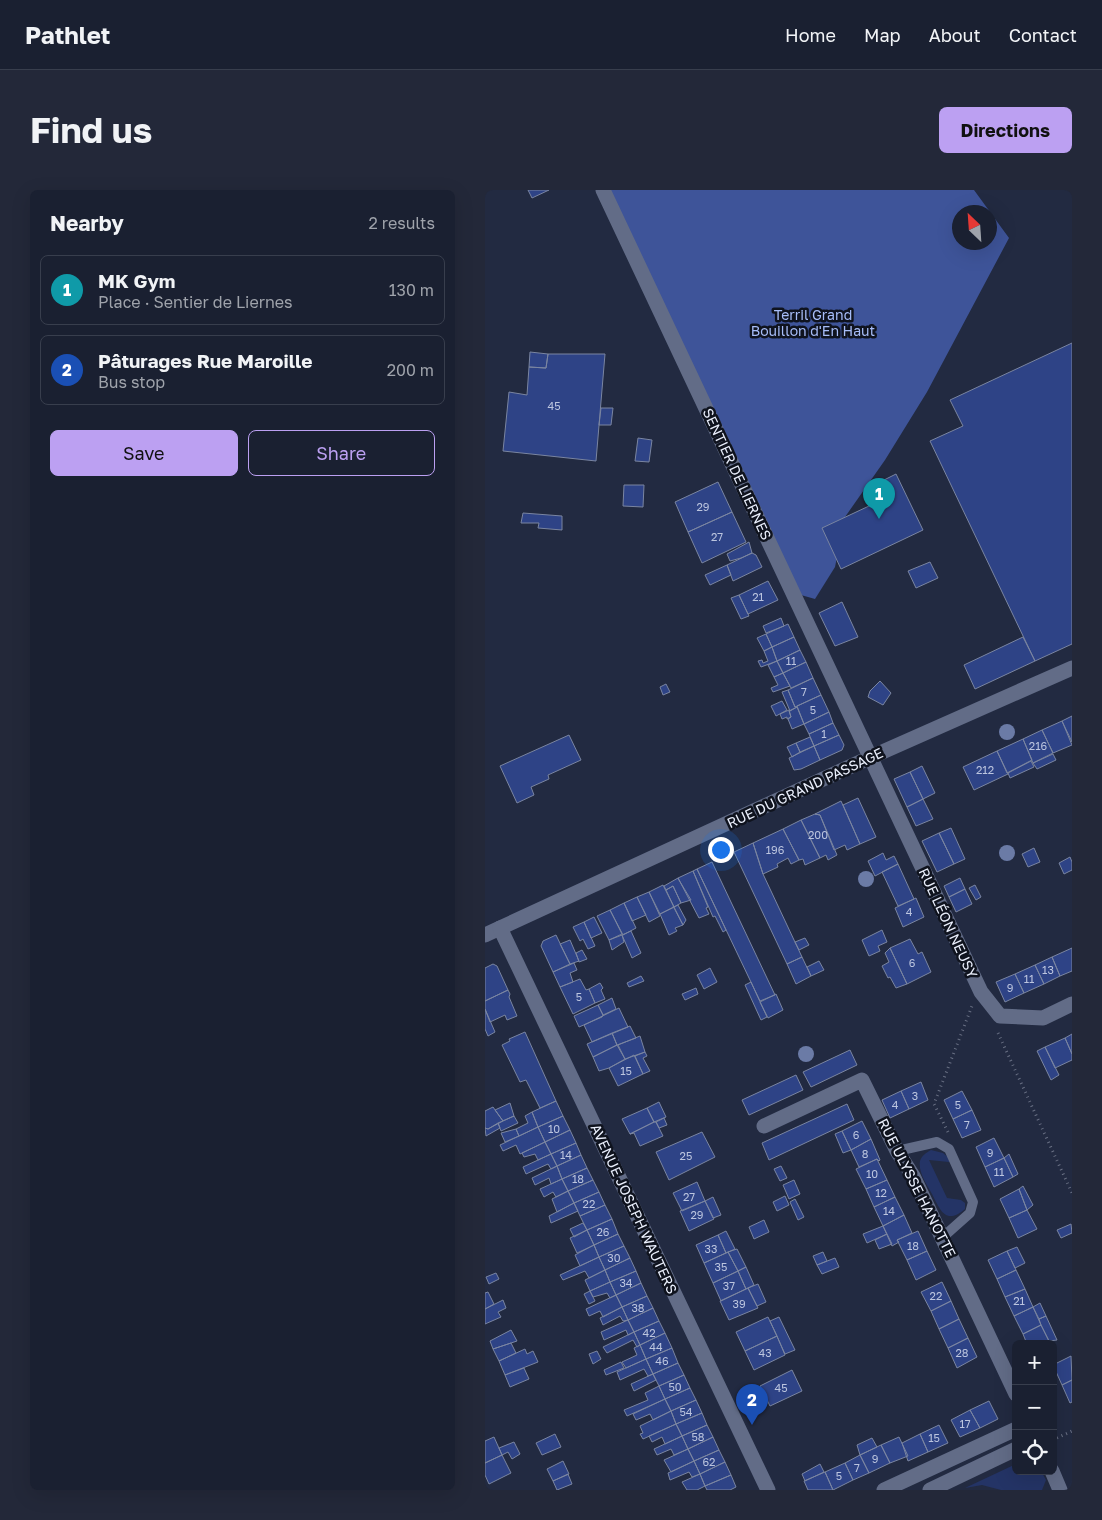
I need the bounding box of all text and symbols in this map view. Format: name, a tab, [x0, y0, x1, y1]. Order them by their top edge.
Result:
text: Pathlet	[25, 20, 110, 49]
text: Home	[785, 24, 836, 46]
text: Map	[864, 24, 901, 46]
text: About	[929, 24, 981, 46]
text: Contact	[1009, 24, 1077, 46]
button: Directions	[939, 107, 1072, 153]
text: Find us	[30, 109, 152, 151]
north arrow	[952, 205, 997, 250]
text: Nearby	[50, 210, 124, 236]
text: 2 results	[369, 213, 435, 233]
text: MK Gym	[98, 269, 175, 292]
text: 1	[63, 280, 71, 300]
text: 130 m	[389, 280, 434, 300]
text: Place · Sentier de Liernes	[98, 292, 293, 312]
park label: Terril Grand Bouillon d'En Haut	[751, 306, 875, 339]
text: Pâturages Rue Maroille	[98, 349, 313, 372]
text: 2	[62, 360, 72, 380]
text: 200 m	[387, 360, 434, 380]
text: Bus stop	[98, 372, 165, 392]
house number: 45	[547, 399, 561, 412]
street label: SENTIER DE LIERNES	[699, 405, 775, 542]
button: Save	[50, 430, 238, 476]
button: Share	[248, 430, 435, 476]
pin: 1	[863, 478, 895, 519]
house number: 29	[696, 500, 710, 513]
house number: 27	[711, 530, 723, 543]
house number: 21	[752, 590, 764, 603]
house number: 11	[786, 654, 796, 667]
house number: 7	[801, 685, 807, 698]
house number: 5	[810, 703, 816, 716]
house number: 1	[821, 727, 827, 740]
house number: 216	[1029, 739, 1048, 752]
street label: RUE DU GRAND PASSAGE	[724, 744, 886, 831]
house number: 212	[976, 763, 994, 776]
house number: 200	[808, 828, 828, 841]
your location	[708, 837, 734, 863]
house number: 196	[766, 843, 785, 856]
street label: RUE LÉON NEUSY	[915, 865, 981, 981]
house number: 4	[906, 905, 913, 918]
house number: 6	[909, 956, 916, 969]
house number: 13	[1042, 963, 1054, 976]
house number: 11	[1024, 972, 1034, 985]
house number: 9	[1007, 981, 1013, 994]
house number: 5	[576, 990, 582, 1003]
house number: 15	[620, 1064, 632, 1077]
house number: 3	[912, 1089, 918, 1102]
house number: 4	[892, 1098, 899, 1111]
house number: 5	[955, 1098, 961, 1111]
street label: RUE ULYSSE HANOTTE	[875, 1115, 960, 1260]
house number: 7	[964, 1118, 970, 1131]
street label: AVENUE JOSEPH WAUTERS	[588, 1121, 681, 1296]
house number: 10	[548, 1122, 560, 1135]
house number: 6	[853, 1128, 860, 1141]
house number: 9	[987, 1146, 993, 1159]
house number: 8	[862, 1147, 869, 1160]
house number: 14	[560, 1148, 572, 1161]
house number: 25	[680, 1149, 692, 1162]
house number: 11	[994, 1165, 1004, 1178]
house number: 10	[866, 1167, 878, 1180]
house number: 18	[572, 1172, 584, 1185]
house number: 12	[875, 1186, 887, 1199]
house number: 27	[683, 1190, 695, 1203]
house number: 22	[583, 1197, 595, 1210]
house number: 14	[883, 1204, 895, 1217]
house number: 29	[690, 1208, 704, 1221]
house number: 26	[596, 1225, 610, 1238]
house number: 18	[907, 1239, 919, 1252]
house number: 33	[705, 1242, 717, 1255]
house number: 30	[607, 1251, 621, 1264]
house number: 35	[715, 1260, 727, 1273]
house number: 34	[619, 1276, 633, 1289]
house number: 37	[723, 1279, 735, 1292]
house number: 22	[930, 1289, 942, 1302]
house number: 21	[1013, 1294, 1025, 1307]
house number: 39	[732, 1297, 746, 1310]
house number: 38	[631, 1301, 645, 1314]
house number: 42	[642, 1326, 656, 1339]
house number: 44	[649, 1340, 663, 1353]
map controls	[1012, 1340, 1057, 1475]
button: +	[1012, 1340, 1057, 1385]
house number: 43	[758, 1346, 772, 1359]
house number: 28	[955, 1346, 969, 1359]
house number: 46	[655, 1354, 669, 1367]
house number: 50	[668, 1380, 682, 1393]
house number: 45	[774, 1381, 788, 1394]
pin: 2	[736, 1384, 768, 1425]
button: −	[1012, 1385, 1057, 1430]
house number: 54	[679, 1405, 693, 1418]
house number: 17	[959, 1417, 971, 1430]
house number: 58	[691, 1430, 705, 1443]
button: locate	[1012, 1430, 1057, 1475]
house number: 15	[928, 1431, 940, 1444]
house number: 9	[872, 1452, 878, 1465]
house number: 62	[702, 1455, 716, 1468]
house number: 7	[854, 1461, 860, 1474]
house number: 5	[836, 1469, 842, 1482]

